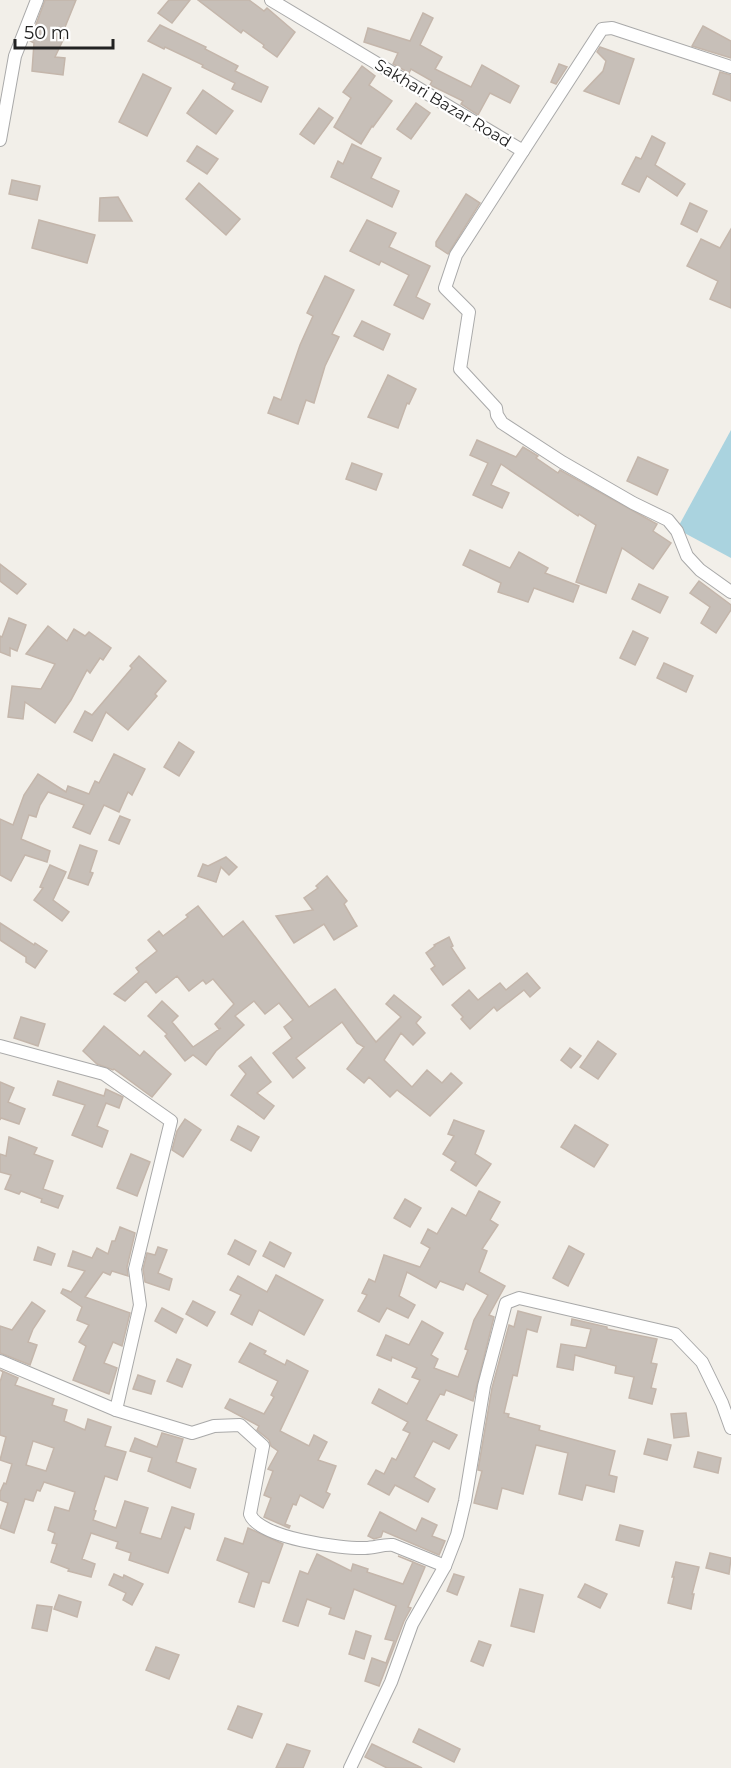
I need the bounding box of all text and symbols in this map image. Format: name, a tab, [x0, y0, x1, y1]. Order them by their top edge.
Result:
scale bar	[15, 12, 112, 50]
text: 50 m	[24, 22, 70, 44]
street label: Sakhari Bazar Road	[371, 55, 515, 151]

